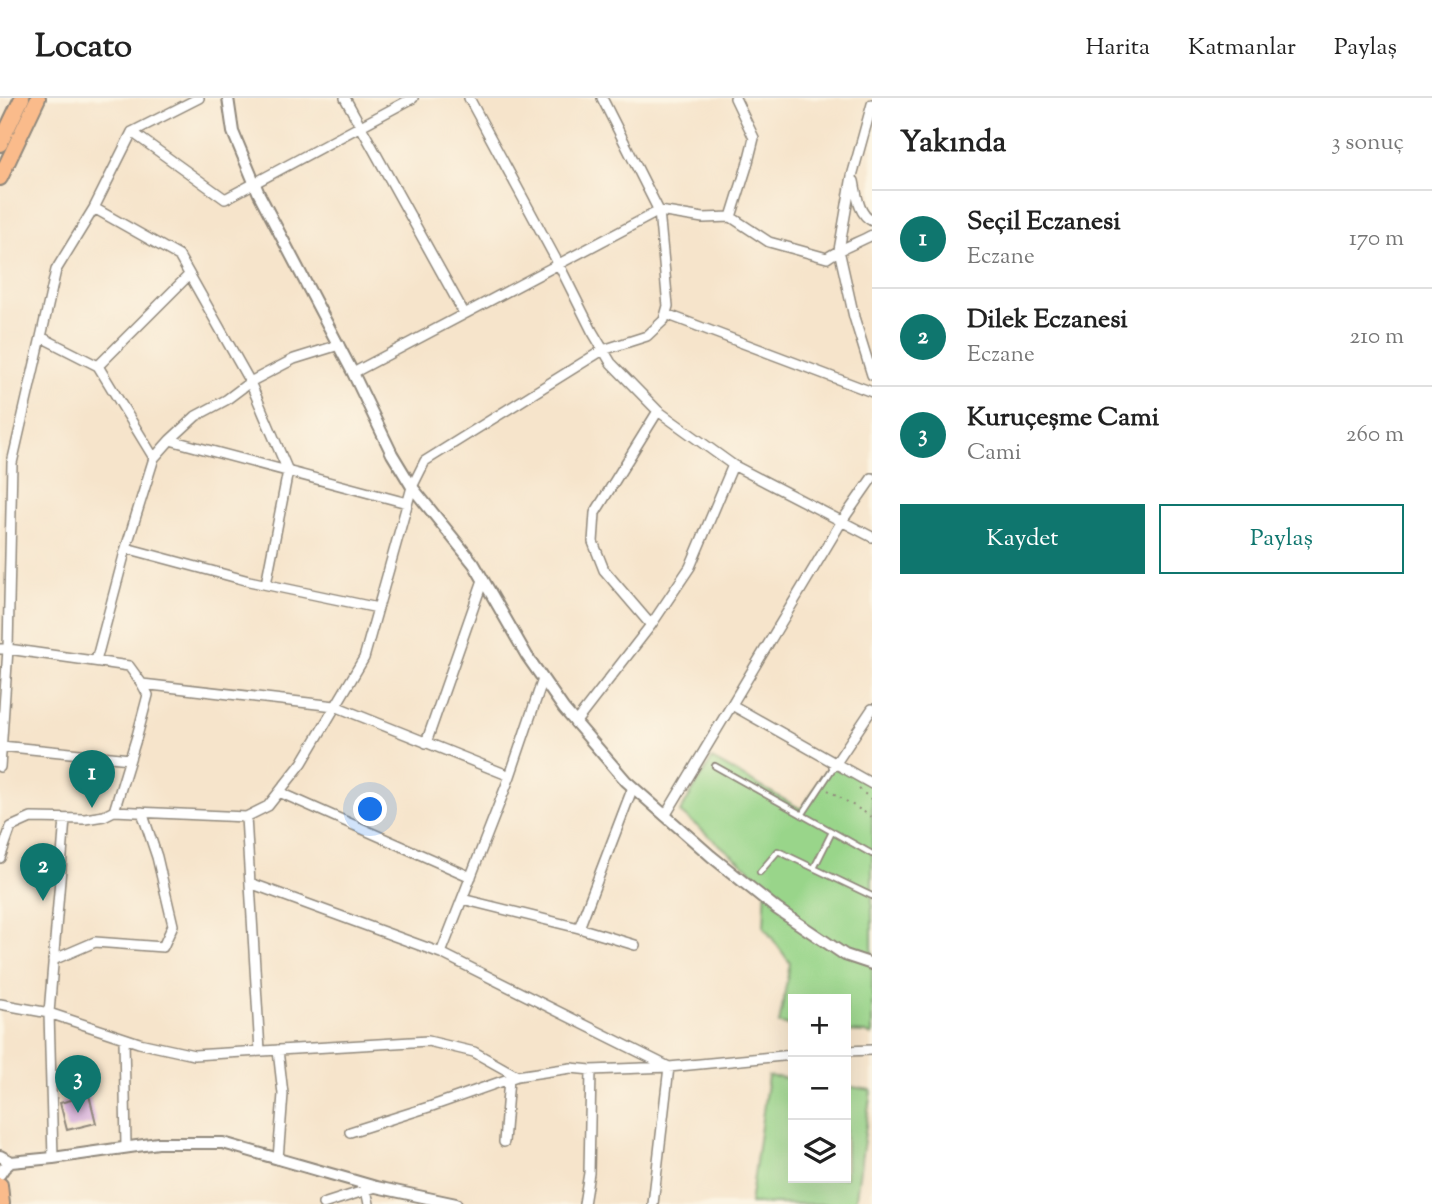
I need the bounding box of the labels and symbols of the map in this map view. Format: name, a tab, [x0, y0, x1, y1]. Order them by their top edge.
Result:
pin: 1	[69, 750, 115, 808]
your location	[353, 792, 387, 826]
pin: 2	[20, 843, 66, 901]
pin: 3	[55, 1055, 101, 1113]

